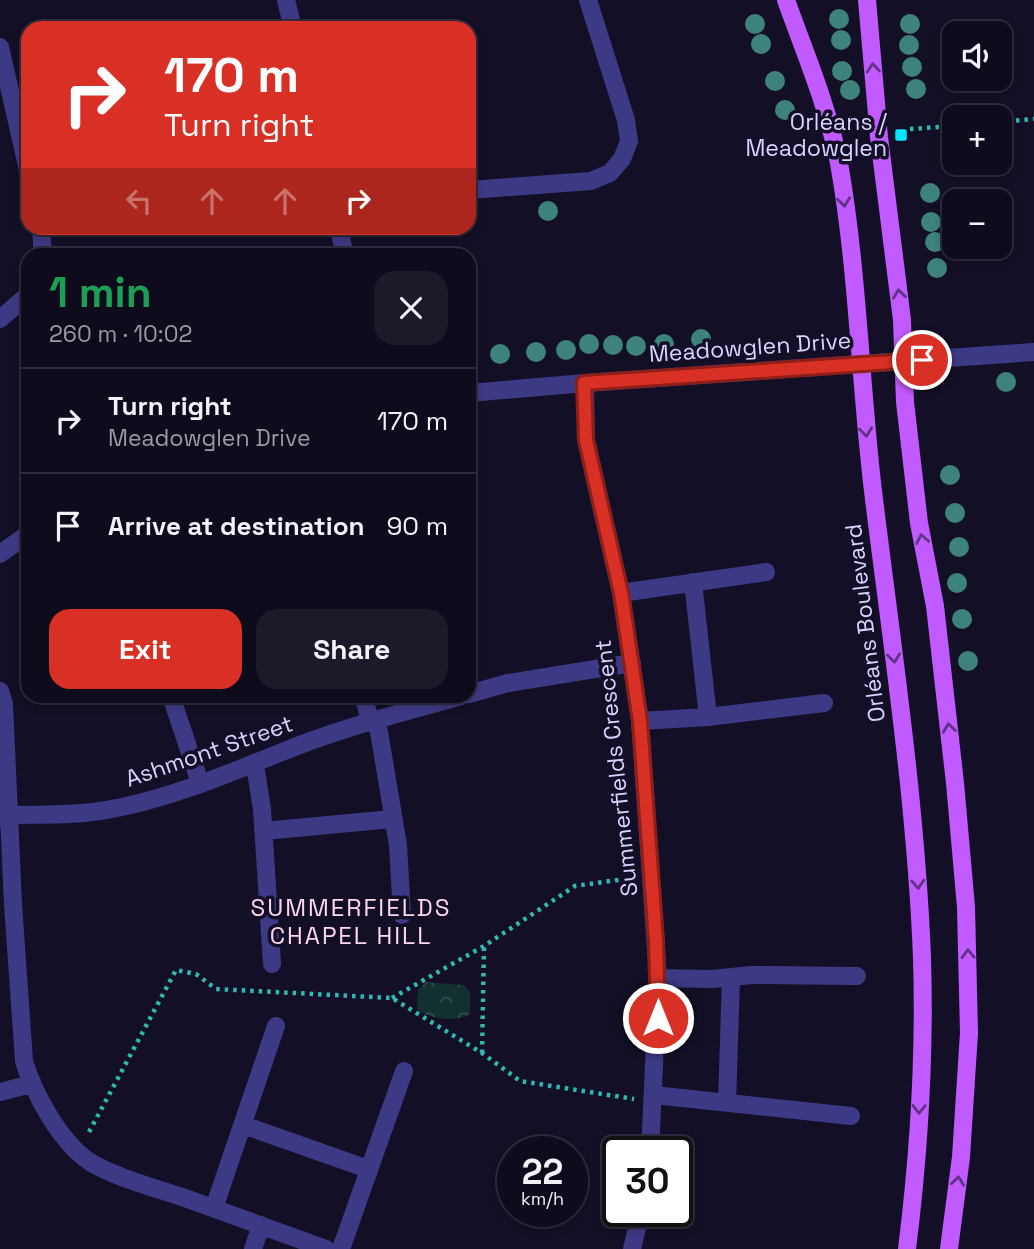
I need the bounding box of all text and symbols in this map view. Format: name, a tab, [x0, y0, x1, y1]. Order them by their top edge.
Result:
map controls	[942, 21, 1012, 259]
button: sound	[942, 21, 1012, 91]
text: 170 m	[164, 44, 299, 106]
icon: right	[49, 49, 140, 140]
one-way arrow	[866, 62, 881, 73]
text: Turn right	[164, 105, 314, 145]
button: +	[942, 105, 1012, 175]
place label: Orléans / Meadowglen	[745, 107, 887, 163]
marker: Orléans / Meadowglen	[893, 127, 909, 143]
icon: left	[120, 182, 158, 220]
icon: ahead	[193, 182, 231, 220]
icon: ahead	[266, 182, 304, 220]
icon: right	[339, 182, 377, 220]
button: −	[942, 189, 1012, 259]
one-way arrow	[836, 196, 851, 208]
text: 1 min	[49, 266, 152, 319]
button: close	[374, 271, 448, 345]
one-way arrow	[891, 288, 906, 300]
text: 260 m · 10:02	[49, 319, 192, 349]
street label: Meadowglen Drive	[648, 325, 852, 369]
pin	[892, 330, 952, 390]
icon: arrive	[903, 341, 941, 379]
text: Turn right	[108, 389, 232, 423]
icon: right	[49, 402, 87, 440]
text: 170 m	[377, 404, 448, 438]
text: Meadowglen Drive	[108, 423, 311, 453]
one-way arrow	[859, 426, 874, 438]
icon: arrive	[49, 507, 87, 545]
text: Arrive at destination	[108, 509, 365, 543]
text: 90 m	[386, 509, 448, 543]
street label: Orléans Boulevard	[838, 522, 892, 724]
one-way arrow	[916, 533, 931, 545]
button: Exit	[49, 609, 242, 689]
button: Share	[256, 609, 448, 689]
street label: Summerfields Crescent	[588, 638, 644, 898]
one-way arrow	[886, 652, 901, 664]
street label: Ashmont Street	[121, 708, 297, 794]
one-way arrow	[942, 722, 957, 733]
one-way arrow	[910, 879, 925, 890]
district label: SUMMERFIELDS CHAPEL HILL	[251, 892, 451, 951]
one-way arrow	[960, 948, 975, 959]
position arrow	[621, 981, 695, 1055]
one-way arrow	[912, 1104, 927, 1115]
speed limit sign: 30	[602, 1136, 693, 1227]
text: 22	[522, 1150, 563, 1194]
one-way arrow	[950, 1175, 965, 1187]
text: km/h	[521, 1187, 564, 1210]

